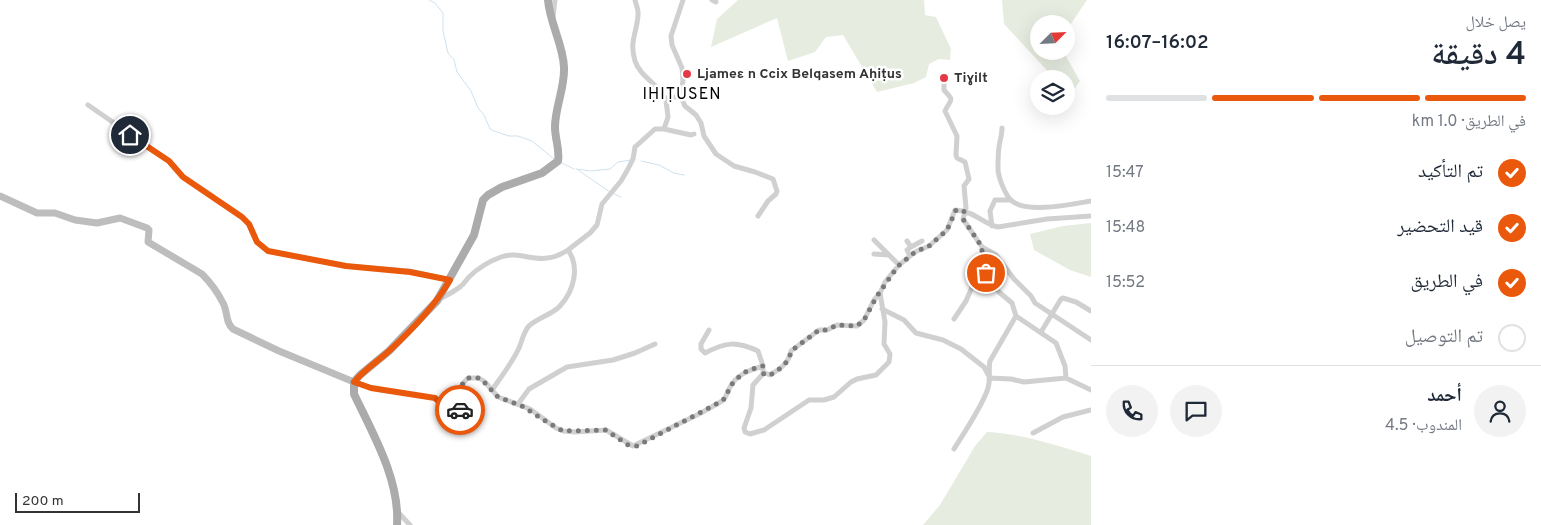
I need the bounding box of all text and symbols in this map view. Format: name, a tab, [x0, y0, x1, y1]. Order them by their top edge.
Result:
text: يصل خلال	[1465, 13, 1526, 33]
north arrow	[1030, 15, 1075, 60]
map controls	[1030, 15, 1075, 115]
text: 16:02–16:07	[1106, 31, 1209, 55]
text: 4 دقيقة	[1431, 36, 1526, 76]
place label: Ljameɛ n Ccix Belqasem Aḥiṭus	[697, 66, 902, 83]
marker: Ljameɛ n Ccix Belqasem Aḥiṭus	[681, 68, 693, 80]
place label: Tiɣilt	[954, 70, 988, 87]
button: layers	[1030, 70, 1075, 115]
marker: Tiɣilt	[938, 72, 950, 84]
district label: IḤIṬUSEN	[643, 85, 722, 105]
text: في الطريق · 1.0 km	[1412, 112, 1526, 132]
pin	[109, 114, 151, 156]
icon: home	[116, 121, 144, 149]
icon: check	[1498, 159, 1526, 187]
text: تم التأكيد	[1418, 160, 1483, 184]
text: 15:47	[1106, 163, 1144, 183]
icon: check	[1498, 214, 1526, 242]
text: قيد التحضير	[1397, 215, 1483, 239]
text: 15:48	[1106, 218, 1145, 238]
pin	[965, 252, 1007, 294]
icon: bag	[972, 259, 1000, 287]
icon: check	[1498, 269, 1526, 297]
text: في الطريق	[1411, 270, 1483, 294]
text: 15:52	[1106, 273, 1145, 293]
text: تم التوصيل	[1405, 325, 1483, 349]
text: أحمد	[1427, 384, 1462, 408]
courier	[435, 385, 485, 435]
button: phone	[1106, 385, 1158, 437]
button: chat	[1170, 385, 1222, 437]
button: person	[1474, 385, 1526, 437]
icon: car	[446, 396, 474, 424]
text: المندوب · 4.5	[1385, 416, 1462, 436]
scale bar	[15, 490, 140, 513]
text: 200 m	[22, 493, 64, 510]

